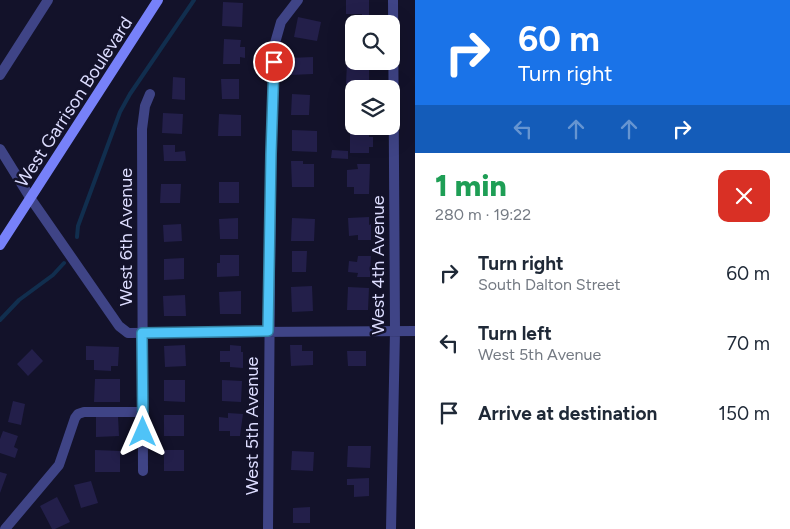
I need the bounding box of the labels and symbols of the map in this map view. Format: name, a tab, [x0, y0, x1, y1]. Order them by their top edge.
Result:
street label: West Garrison Boulevard	[11, 13, 137, 191]
pin	[253, 41, 295, 83]
street label: West 6th Avenue	[115, 168, 137, 306]
street label: West 4th Avenue	[367, 195, 389, 335]
street label: West 5th Avenue	[241, 357, 263, 495]
position arrow	[116, 405, 168, 457]

